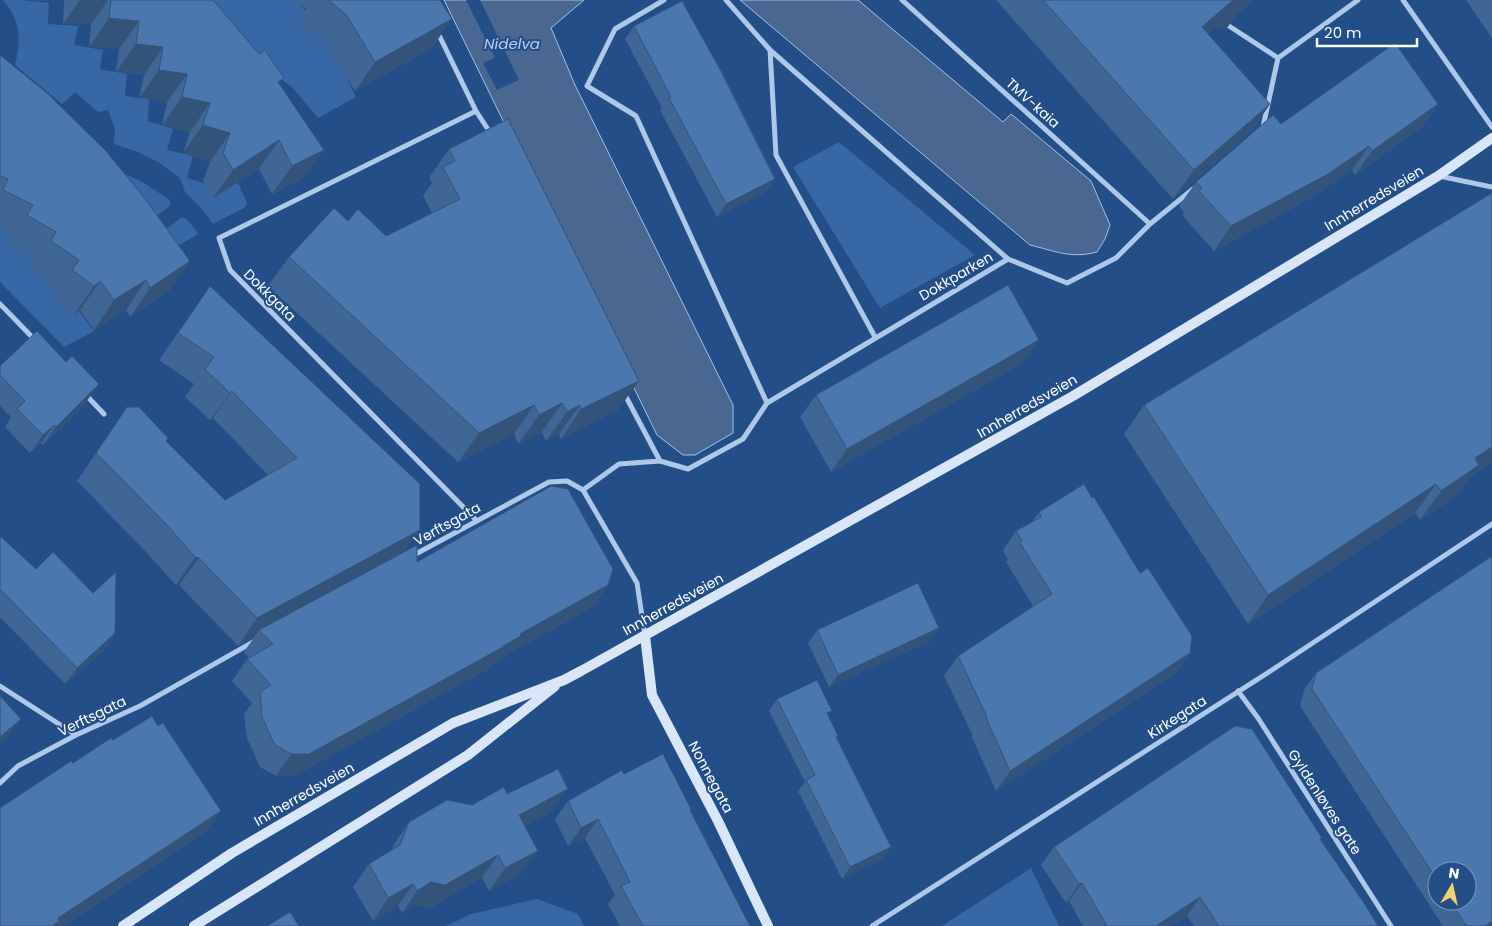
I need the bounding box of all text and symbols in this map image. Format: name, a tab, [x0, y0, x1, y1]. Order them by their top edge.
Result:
scale bar	[1317, 15, 1417, 47]
text: 20 m	[1324, 22, 1362, 43]
water label: Nidelva	[484, 33, 540, 54]
street label: TMV-kaia	[1002, 73, 1064, 133]
street label: Innherredsveien	[1321, 160, 1427, 236]
street label: Dokkparken	[915, 247, 997, 305]
street label: Dokkgata	[239, 264, 301, 326]
street label: Innherredsveien	[973, 369, 1081, 443]
street label: Verftsgata	[410, 497, 484, 551]
street label: Innherredsveien	[619, 568, 727, 640]
street label: Verftsgata	[54, 691, 130, 741]
street label: Kirkegata	[1144, 691, 1210, 743]
street label: Nonnegata	[684, 737, 738, 817]
street label: Gyldenløves gate	[1283, 745, 1367, 859]
street label: Innherredsveien	[250, 757, 358, 831]
north arrow	[1427, 861, 1477, 911]
text: N	[1447, 862, 1461, 884]

